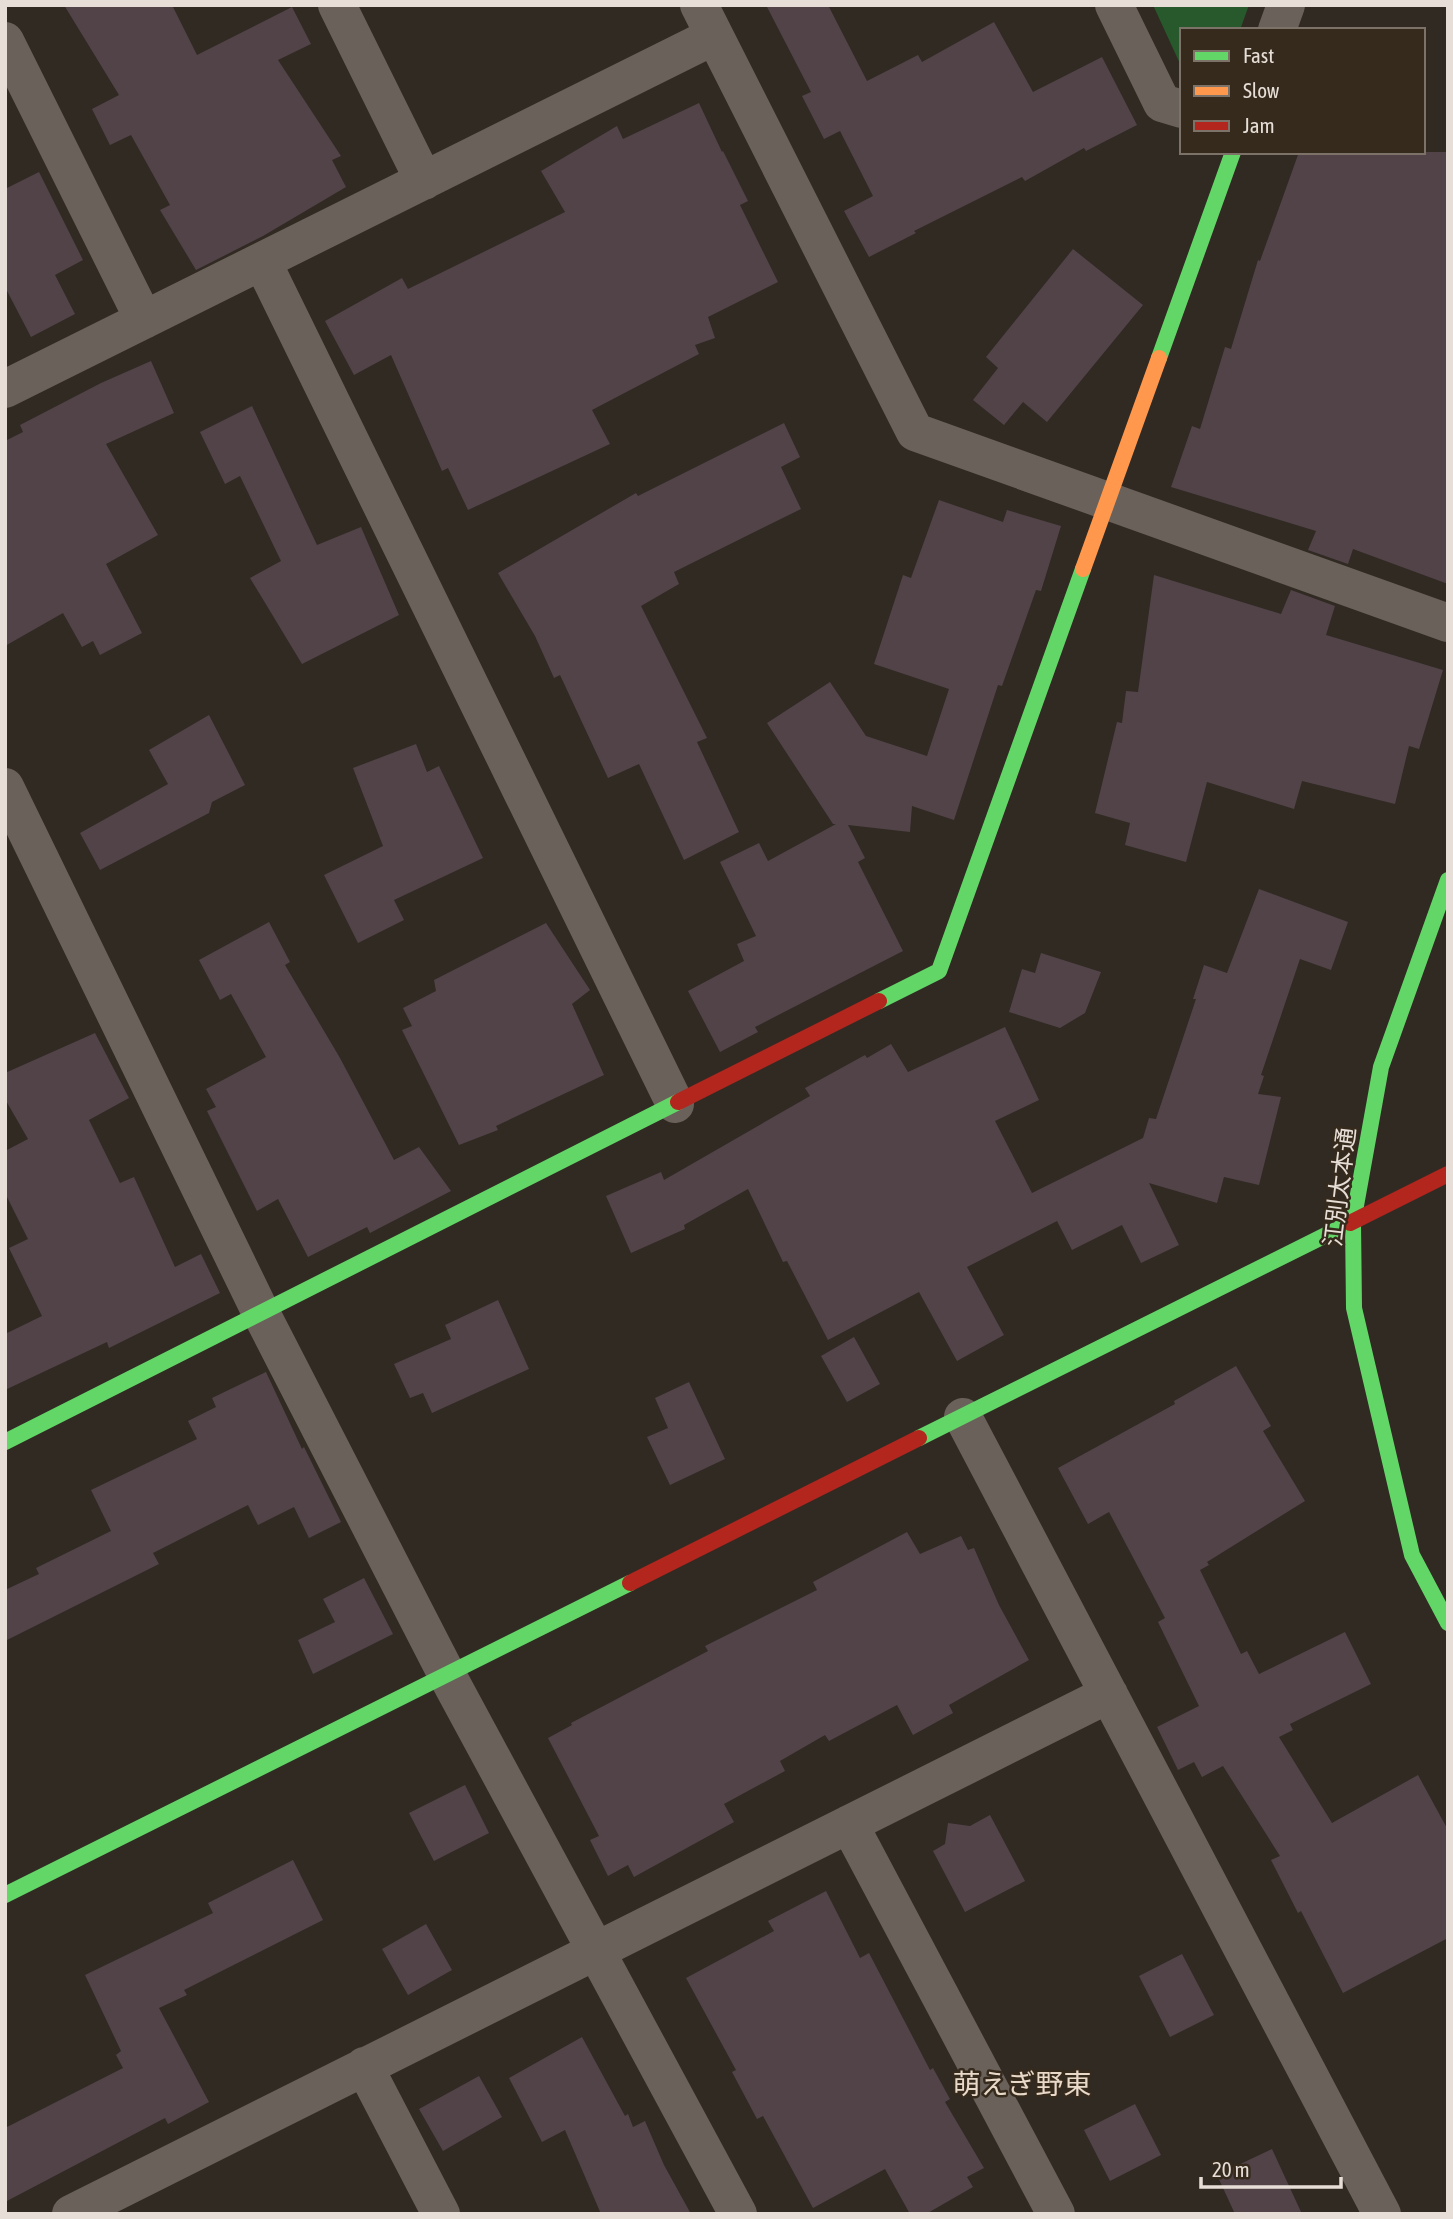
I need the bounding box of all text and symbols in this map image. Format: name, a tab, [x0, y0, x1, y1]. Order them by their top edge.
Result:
legend	[1180, 28, 1425, 154]
text: Fast	[1243, 43, 1274, 67]
text: Slow	[1243, 78, 1280, 102]
text: Jam	[1243, 113, 1275, 137]
street label: 江別太本通	[1319, 1126, 1360, 1248]
district label: 萌えぎ野東	[952, 2068, 1092, 2100]
scale bar	[1201, 2146, 1341, 2190]
text: 20 m	[1212, 2157, 1250, 2181]

